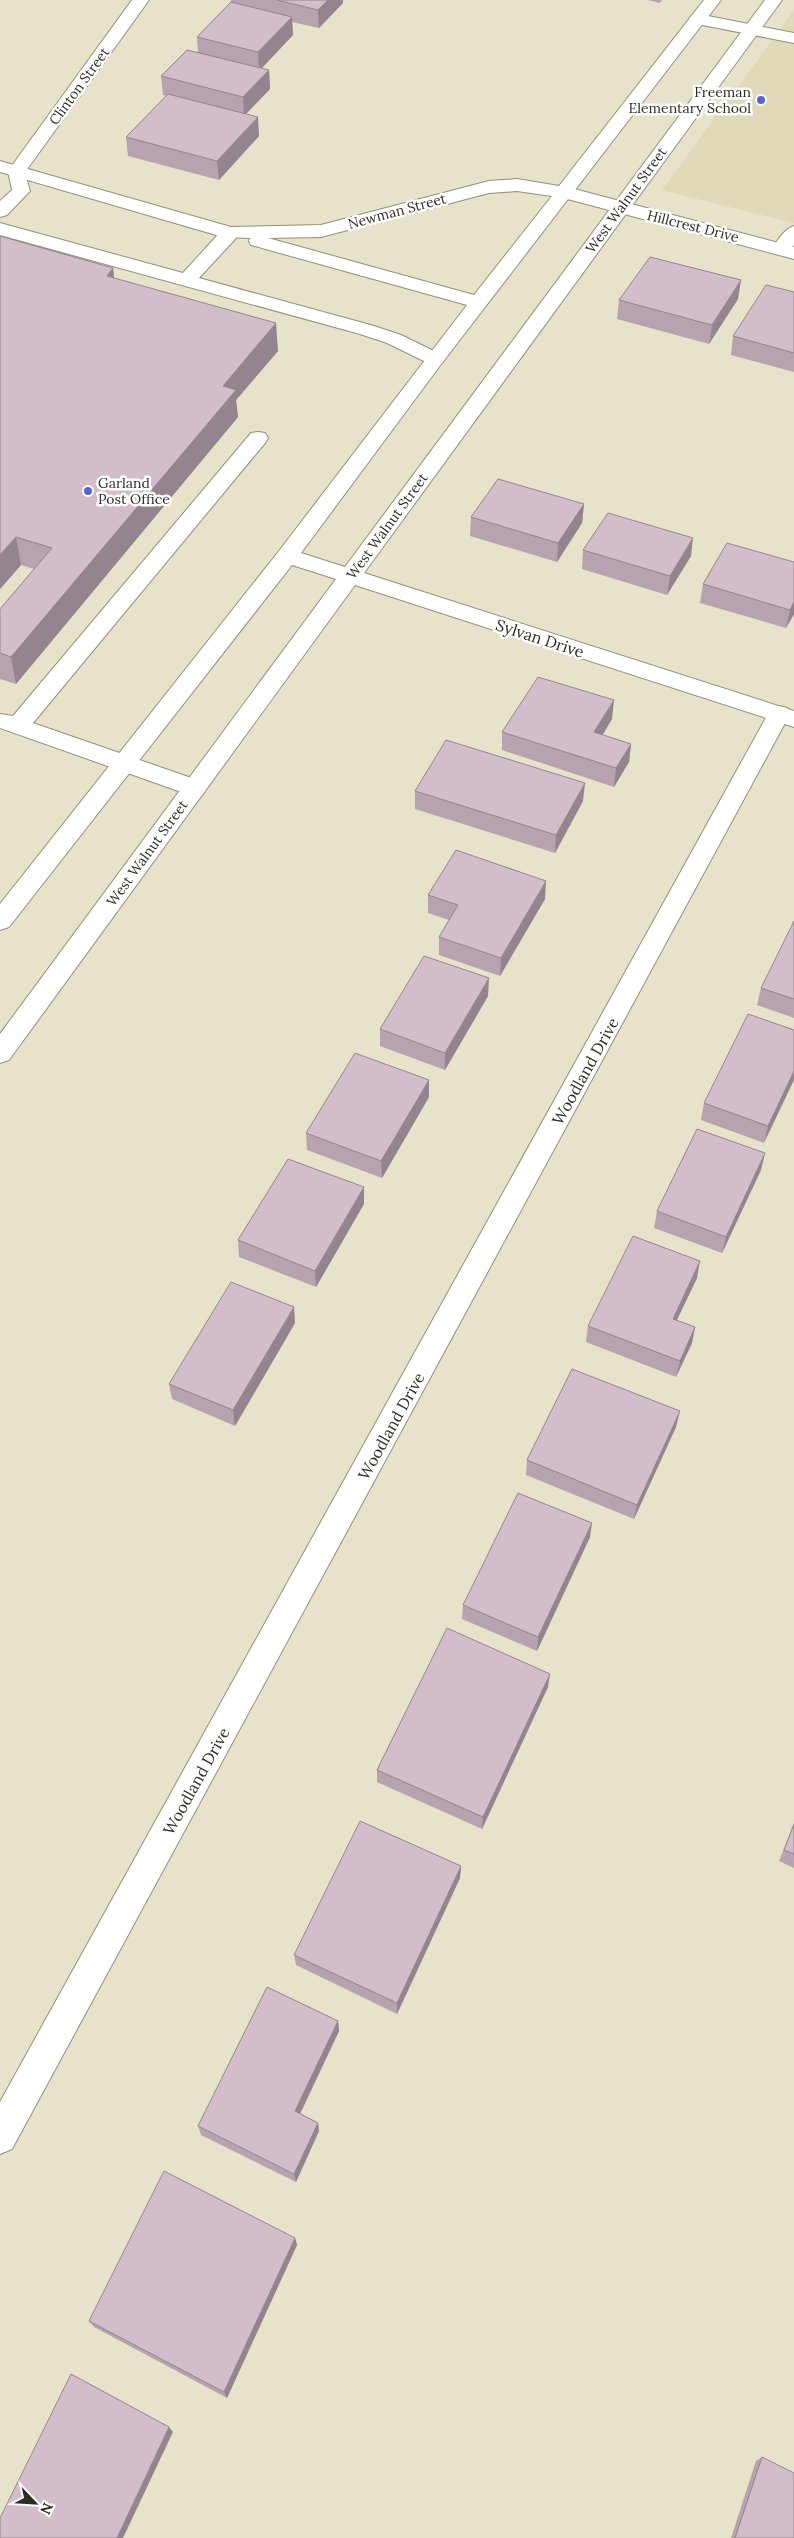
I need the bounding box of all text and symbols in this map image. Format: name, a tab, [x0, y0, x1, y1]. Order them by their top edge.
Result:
street label: Clinton Street	[45, 43, 113, 128]
place label: Freeman Elementary School	[628, 83, 751, 117]
marker: Freeman Elementary School	[755, 94, 767, 106]
street label: West Walnut Street	[582, 143, 671, 257]
street label: Newman Street	[346, 189, 449, 233]
street label: Hillcrest Drive	[645, 206, 741, 246]
street label: West Walnut Street	[343, 469, 432, 583]
place label: Garland Post Office	[98, 474, 170, 508]
marker: Garland Post Office	[82, 485, 94, 497]
street label: Sylvan Drive	[493, 614, 587, 662]
street label: West Walnut Street	[103, 796, 192, 910]
street label: Woodland Drive	[547, 1014, 623, 1128]
street label: Woodland Drive	[353, 1369, 429, 1483]
street label: Woodland Drive	[158, 1724, 234, 1838]
north arrow	[10, 2478, 60, 2528]
text: N	[36, 2500, 57, 2517]

